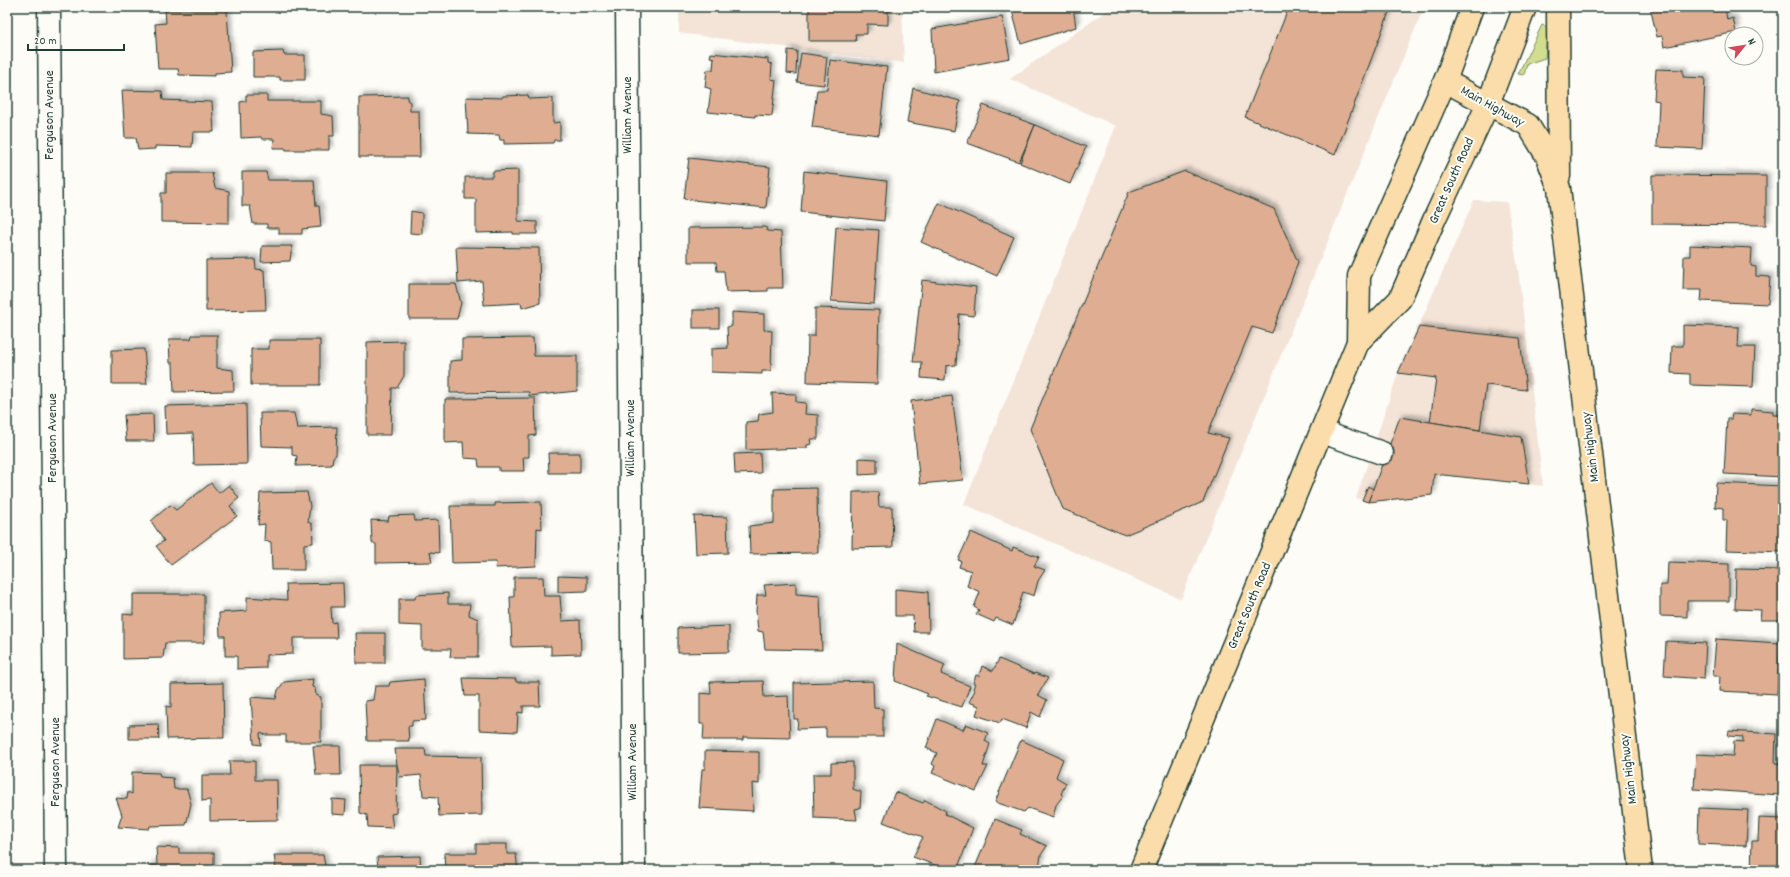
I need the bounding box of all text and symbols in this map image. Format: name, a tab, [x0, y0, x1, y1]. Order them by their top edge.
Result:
scale bar	[28, 26, 124, 52]
north arrow	[1724, 26, 1764, 66]
text: 20 m	[34, 33, 57, 50]
text: N	[1743, 36, 1759, 49]
street label: Ferguson Avenue	[40, 70, 60, 160]
street label: William Avenue	[618, 76, 638, 154]
street label: Main Highway	[1456, 81, 1528, 133]
street label: Great South Road	[1424, 135, 1480, 227]
street label: Ferguson Avenue	[43, 393, 63, 483]
street label: William Avenue	[621, 399, 641, 477]
street label: Main Highway	[1577, 410, 1605, 483]
street label: Great South Road	[1223, 559, 1277, 653]
street label: Ferguson Avenue	[46, 717, 66, 807]
street label: William Avenue	[623, 723, 643, 801]
street label: Main Highway	[1615, 732, 1643, 805]

